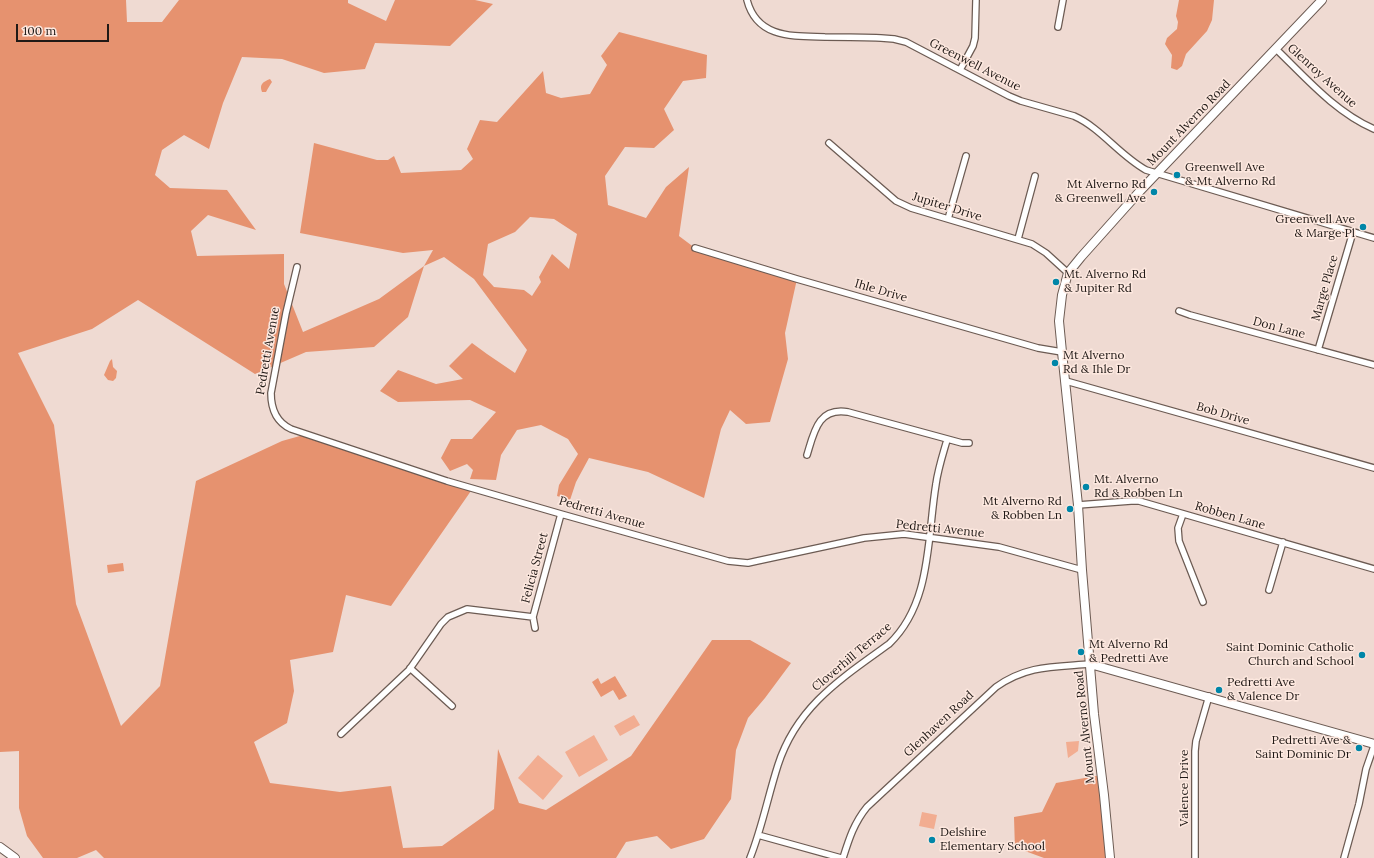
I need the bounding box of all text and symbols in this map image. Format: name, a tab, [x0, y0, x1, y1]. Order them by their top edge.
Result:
scale bar	[18, 16, 111, 42]
text: 100 m	[23, 23, 56, 38]
street label: Greenwell Avenue	[927, 36, 1023, 94]
street label: Glenroy Avenue	[1284, 41, 1360, 111]
street label: Mount Alverno Road	[1144, 77, 1234, 169]
place label: Greenwell Ave & Mt Alverno Rd	[1185, 161, 1276, 189]
marker: Greenwell Ave & Mt Alverno Rd	[1172, 170, 1182, 180]
place label: Mt Alverno Rd & Greenwell Ave	[1055, 178, 1146, 206]
marker: Mt Alverno Rd & Greenwell Ave	[1149, 187, 1159, 197]
street label: Jupiter Drive	[911, 190, 983, 224]
place label: Greenwell Ave & Marge Pl	[1275, 213, 1355, 241]
marker: Greenwell Ave & Marge Pl	[1358, 222, 1368, 232]
street label: Marge Place	[1309, 253, 1341, 323]
place label: Mt. Alverno Rd & Jupiter Rd	[1064, 268, 1146, 296]
street label: Ihle Drive	[853, 277, 909, 305]
marker: Mt. Alverno Rd & Jupiter Rd	[1051, 277, 1061, 287]
street label: Pedretti Avenue	[253, 306, 283, 396]
street label: Don Lane	[1251, 314, 1307, 342]
place label: Mt Alverno Rd & Ihle Dr	[1063, 349, 1131, 377]
marker: Mt Alverno Rd & Ihle Dr	[1050, 358, 1060, 368]
street label: Bob Drive	[1195, 400, 1251, 428]
place label: Mt. Alverno Rd & Robben Ln	[1094, 473, 1183, 501]
marker: Mt. Alverno Rd & Robben Ln	[1081, 482, 1091, 492]
street label: Pedretti Avenue	[557, 494, 647, 532]
place label: Mt Alverno Rd & Robben Ln	[983, 495, 1062, 523]
street label: Robben Lane	[1193, 499, 1267, 533]
marker: Mt Alverno Rd & Robben Ln	[1065, 504, 1075, 514]
street label: Pedretti Avenue	[895, 517, 985, 541]
street label: Felicia Street	[519, 531, 551, 605]
street label: Cloverhill Terrace	[809, 620, 895, 694]
place label: Mt Alverno Rd & Pedretti Ave	[1089, 638, 1169, 666]
place label: Saint Dominic Catholic Church and School	[1226, 641, 1354, 669]
marker: Mt Alverno Rd & Pedretti Ave	[1076, 647, 1086, 657]
marker: Saint Dominic Catholic Church and School	[1357, 650, 1367, 660]
street label: Mount Alverno Road	[1072, 670, 1098, 784]
place label: Pedretti Ave & Valence Dr	[1227, 676, 1299, 704]
marker: Pedretti Ave & Valence Dr	[1214, 685, 1224, 695]
street label: Glenhaven Road	[901, 688, 977, 760]
place label: Pedretti Ave & Saint Dominic Dr	[1255, 734, 1351, 762]
marker: Pedretti Ave & Saint Dominic Dr	[1354, 743, 1364, 753]
street label: Valence Drive	[1178, 750, 1192, 826]
place label: Delshire Elementary School	[940, 826, 1045, 854]
marker: Delshire Elementary School	[927, 835, 937, 845]

